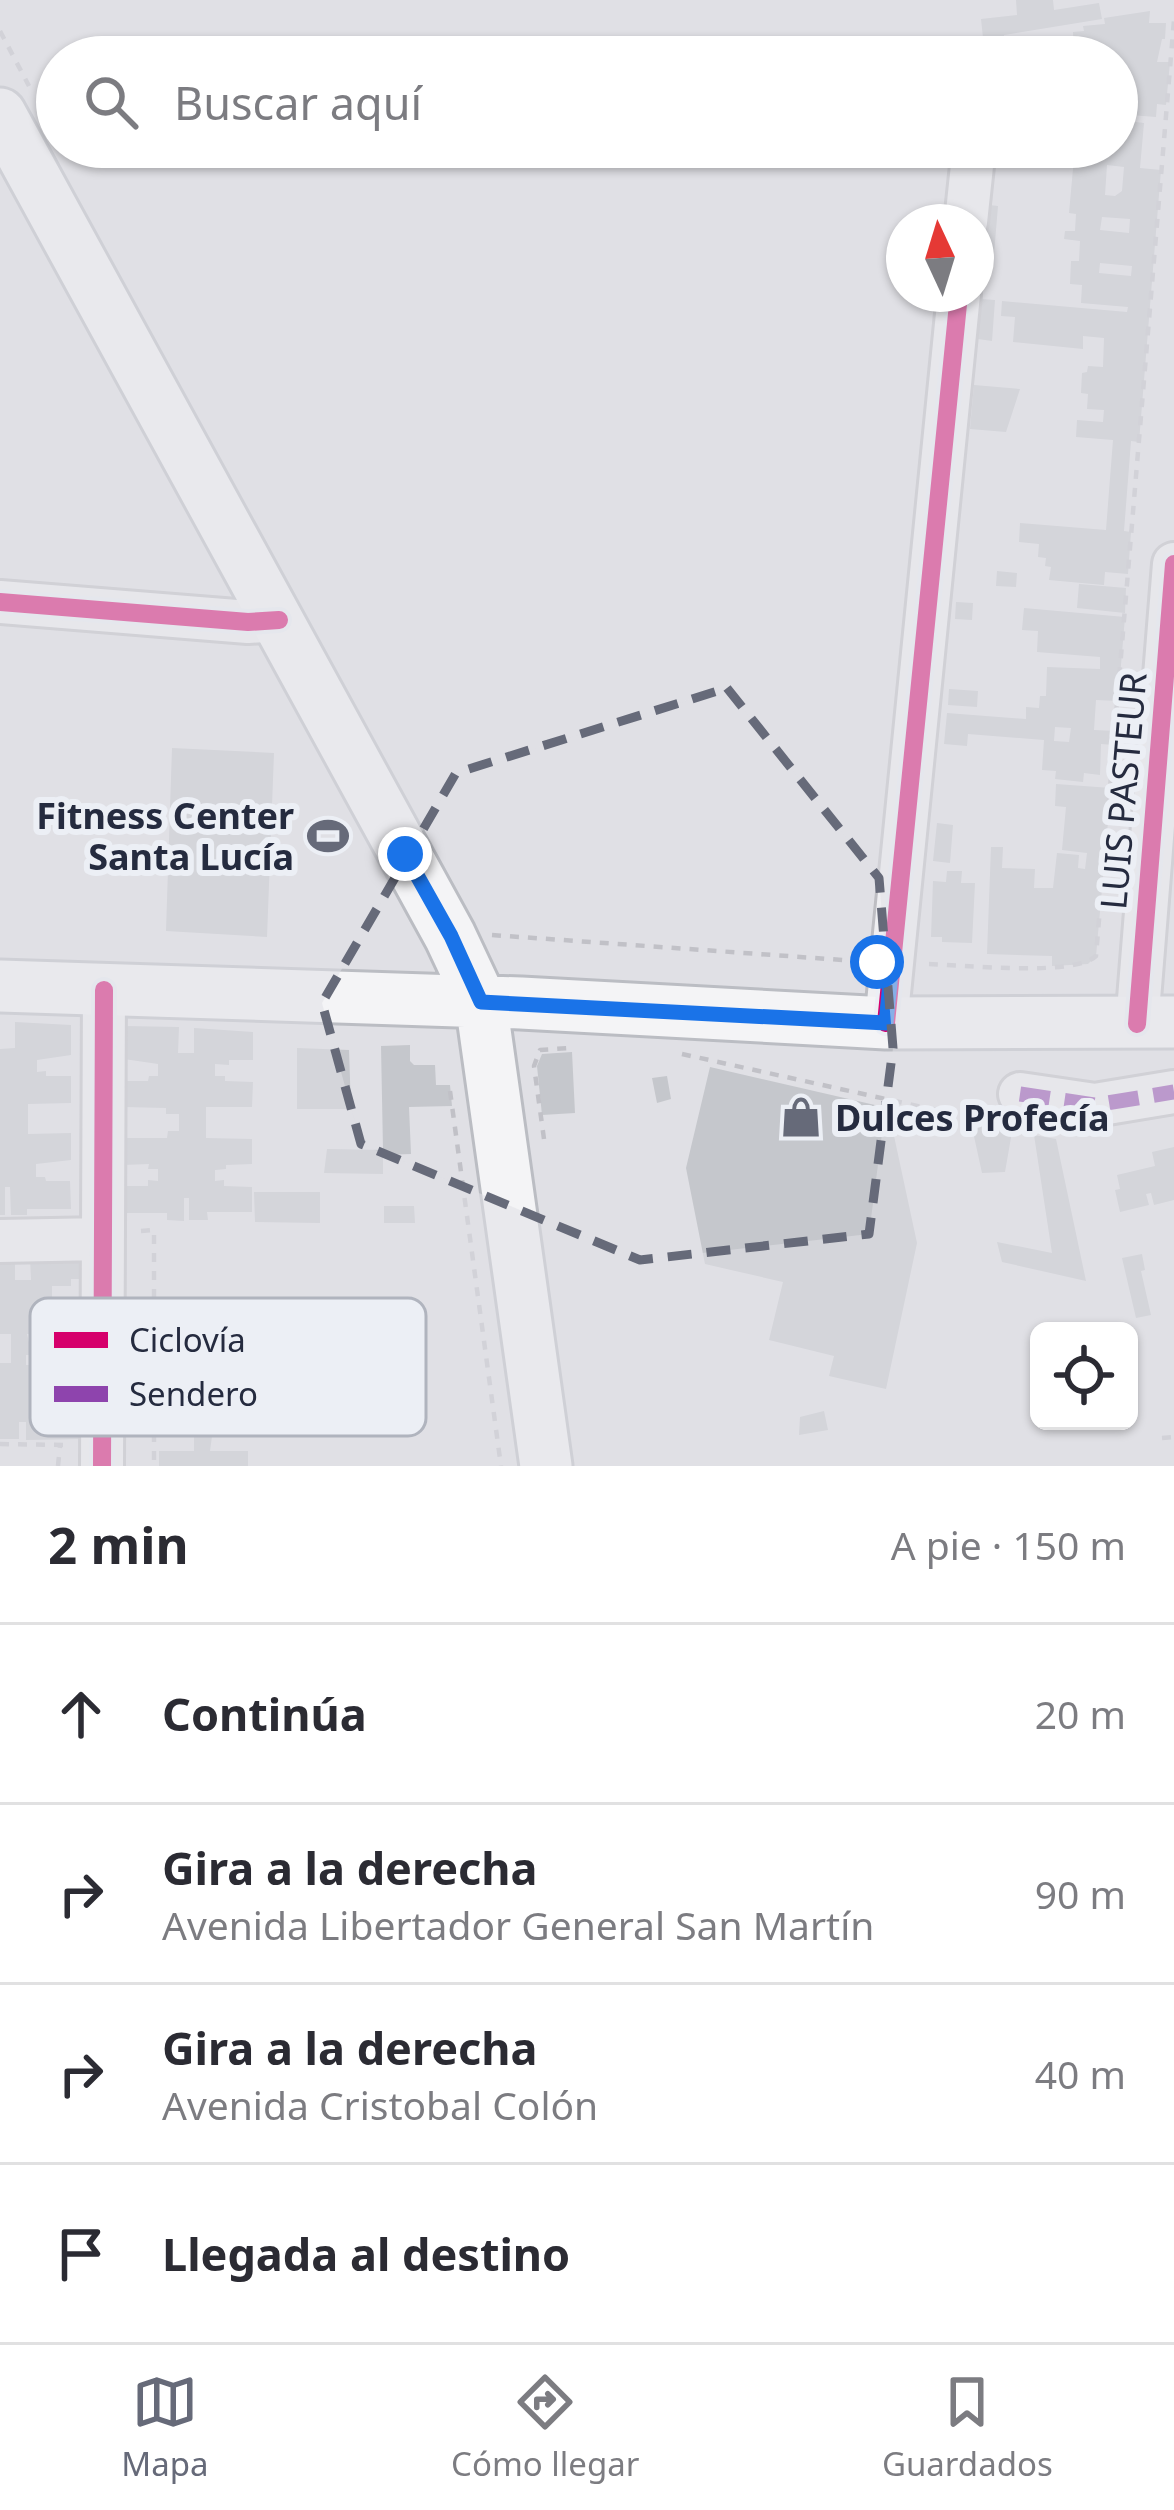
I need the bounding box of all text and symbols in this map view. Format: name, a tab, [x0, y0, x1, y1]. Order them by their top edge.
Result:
search box	[36, 36, 1138, 168]
icon: search	[78, 69, 144, 135]
text: Buscar aquí	[174, 72, 422, 133]
north arrow	[886, 204, 994, 312]
street label: LUIS PASTEUR	[1088, 670, 1158, 912]
place label: Fitness Center Santa Lucía	[36, 791, 294, 881]
sports icon: Fitness Center Santa Lucía	[305, 813, 351, 859]
route end	[378, 827, 432, 881]
route start	[850, 935, 904, 989]
place label: Dulces Profecía	[835, 1093, 1110, 1142]
shop icon: Dulces Profecía	[778, 1094, 824, 1140]
legend	[30, 1298, 426, 1436]
text: Ciclovía	[129, 1317, 246, 1362]
map controls	[1030, 1322, 1138, 1430]
button: locate	[1030, 1322, 1138, 1430]
text: Sendero	[129, 1371, 258, 1416]
text: 2 min	[48, 1509, 189, 1579]
text: A pie · 150 m	[891, 1518, 1126, 1571]
icon: ahead	[48, 1681, 114, 1747]
text: Continúa	[162, 1683, 367, 1744]
text: 20 m	[1035, 1687, 1126, 1740]
text: Gira a la derecha	[162, 1837, 537, 1898]
icon: right	[48, 1861, 114, 1927]
text: 90 m	[1035, 1867, 1126, 1920]
text: Avenida Libertador General San Martín	[162, 1898, 874, 1951]
text: Gira a la derecha	[162, 2017, 537, 2078]
icon: right	[48, 2041, 114, 2107]
text: 40 m	[1035, 2047, 1126, 2100]
text: Avenida Cristobal Colón	[162, 2078, 598, 2131]
icon: arrive	[48, 2221, 114, 2287]
text: Llegada al destino	[162, 2223, 570, 2284]
tab: Mapa	[121, 2369, 209, 2486]
tab: Cómo llegar	[451, 2369, 639, 2486]
tab: Guardados	[882, 2369, 1053, 2486]

